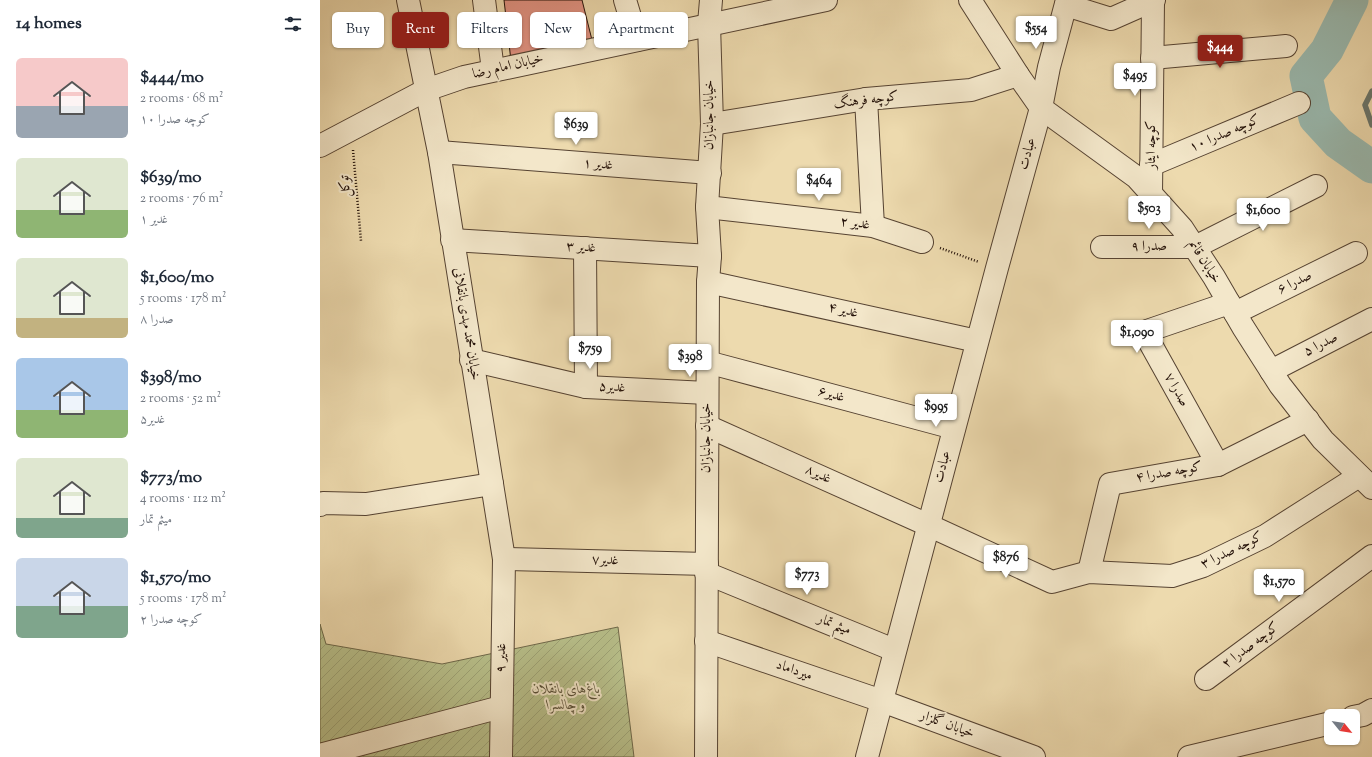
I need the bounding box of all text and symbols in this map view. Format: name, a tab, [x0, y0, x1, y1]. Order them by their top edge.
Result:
text: 14 homes	[16, 12, 82, 36]
chip: Buy	[332, 12, 384, 48]
chip: Rent	[392, 12, 449, 48]
chip: Filters	[457, 12, 522, 48]
chip: New	[530, 12, 586, 48]
chip: Apartment	[594, 12, 688, 48]
icon: filters	[282, 13, 304, 35]
pin: $554	[1012, 16, 1060, 50]
text: $554	[1025, 20, 1047, 38]
pin: $444	[1196, 35, 1244, 69]
text: $444	[1207, 39, 1233, 57]
street label: خیابان امام رضا	[471, 49, 546, 86]
pin: $495	[1111, 63, 1159, 97]
text: $444/mo	[140, 66, 204, 90]
text: $495	[1123, 67, 1147, 85]
icon: home	[48, 74, 96, 122]
street label: خیابان جانبازان	[700, 80, 720, 150]
street label: کوچه فرهنگ	[832, 86, 900, 115]
text: 2 rooms · 68 m²	[140, 90, 224, 108]
street label: کوچه صدرا ۱۰	[1186, 110, 1264, 158]
text: کوچه صدرا ۱۰	[140, 111, 210, 129]
pin: $639	[552, 112, 600, 146]
text: $639	[564, 116, 588, 134]
street label: کوچه ایثار	[1142, 120, 1162, 172]
street label: عبادت	[1014, 136, 1042, 172]
street label: غدیر ۱	[582, 154, 614, 176]
text: $639/mo	[140, 166, 202, 190]
pin: $464	[795, 168, 843, 202]
text: $464	[806, 172, 832, 190]
icon: home	[48, 174, 96, 222]
street label: توکل	[335, 174, 357, 198]
text: 2 rooms · 76 m²	[140, 190, 224, 208]
pin: $503	[1125, 196, 1173, 230]
pin: $1,600	[1230, 198, 1296, 232]
text: $503	[1137, 200, 1161, 218]
text: $1,600	[1246, 202, 1280, 220]
text: غدیر ۱	[140, 211, 168, 229]
street label: غدیر ۲	[839, 212, 871, 236]
street label: خیابان قائم	[1182, 236, 1225, 288]
street label: غدیر ۳	[566, 237, 596, 259]
street label: صدرا ۹	[1131, 237, 1167, 257]
text: $1,600/mo	[140, 266, 214, 290]
street label: خیابان محمد مهدی بانقلانی	[447, 266, 485, 382]
street label: صدرا ۶	[1274, 266, 1316, 300]
icon: home	[48, 274, 96, 322]
text: 5 rooms · 178 m²	[140, 290, 226, 308]
street label: غدیر ۴	[826, 298, 860, 324]
text: صدرا ۸	[140, 311, 174, 329]
pin: $1,090	[1104, 320, 1170, 354]
text: $1,090	[1120, 324, 1154, 342]
street label: صدرا ۵	[1300, 328, 1342, 362]
pin: $759	[566, 336, 614, 370]
text: $759	[578, 340, 602, 358]
pin: $398	[666, 344, 714, 378]
text: $398	[678, 348, 702, 366]
text: $398/mo	[140, 366, 201, 390]
street label: صدرا ۷	[1158, 369, 1194, 411]
icon: home	[48, 374, 96, 422]
street label: غدیر۵	[598, 377, 626, 399]
street label: غدیر۶	[815, 382, 847, 408]
text: 2 rooms · 52 m²	[140, 390, 221, 408]
pin: $995	[912, 394, 960, 428]
text: $995	[924, 398, 948, 416]
street label: خیابان جانبازان	[697, 403, 717, 473]
text: غدیر۵	[140, 411, 165, 429]
street label: عبادت	[929, 449, 957, 485]
street label: کوچه صدرا ۴	[1134, 457, 1204, 489]
street label: غدیر۸	[802, 460, 834, 490]
text: $773/mo	[140, 466, 202, 490]
icon: home	[48, 474, 96, 522]
text: 4 rooms · 112 m²	[140, 490, 226, 508]
text: میثم تمار	[140, 511, 172, 529]
street label: کوچه صدرا ۳	[1197, 527, 1267, 575]
pin: $876	[982, 545, 1030, 579]
text: $876	[993, 549, 1019, 567]
street label: غدیر۷	[591, 551, 619, 571]
pin: $773	[783, 562, 831, 596]
text: $1,570/mo	[140, 566, 211, 590]
text: $773	[794, 566, 820, 584]
pin: $1,570	[1246, 569, 1312, 603]
text: $1,570	[1263, 573, 1295, 591]
icon: home	[48, 574, 96, 622]
text: 5 rooms · 178 m²	[140, 590, 226, 608]
street label: میثم تمار	[812, 608, 854, 643]
text: کوچه صدرا ۲	[140, 611, 202, 629]
street label: کوچه صدرا ۲	[1218, 618, 1284, 674]
street label: غدیر ۹	[492, 643, 512, 673]
street label: میرداماد	[773, 655, 815, 687]
park label: باغ‌های بانقلان و چالسرا	[532, 680, 600, 716]
street label: خیابان گلزار	[915, 705, 977, 744]
north arrow	[1324, 709, 1360, 745]
map controls	[1324, 709, 1360, 745]

